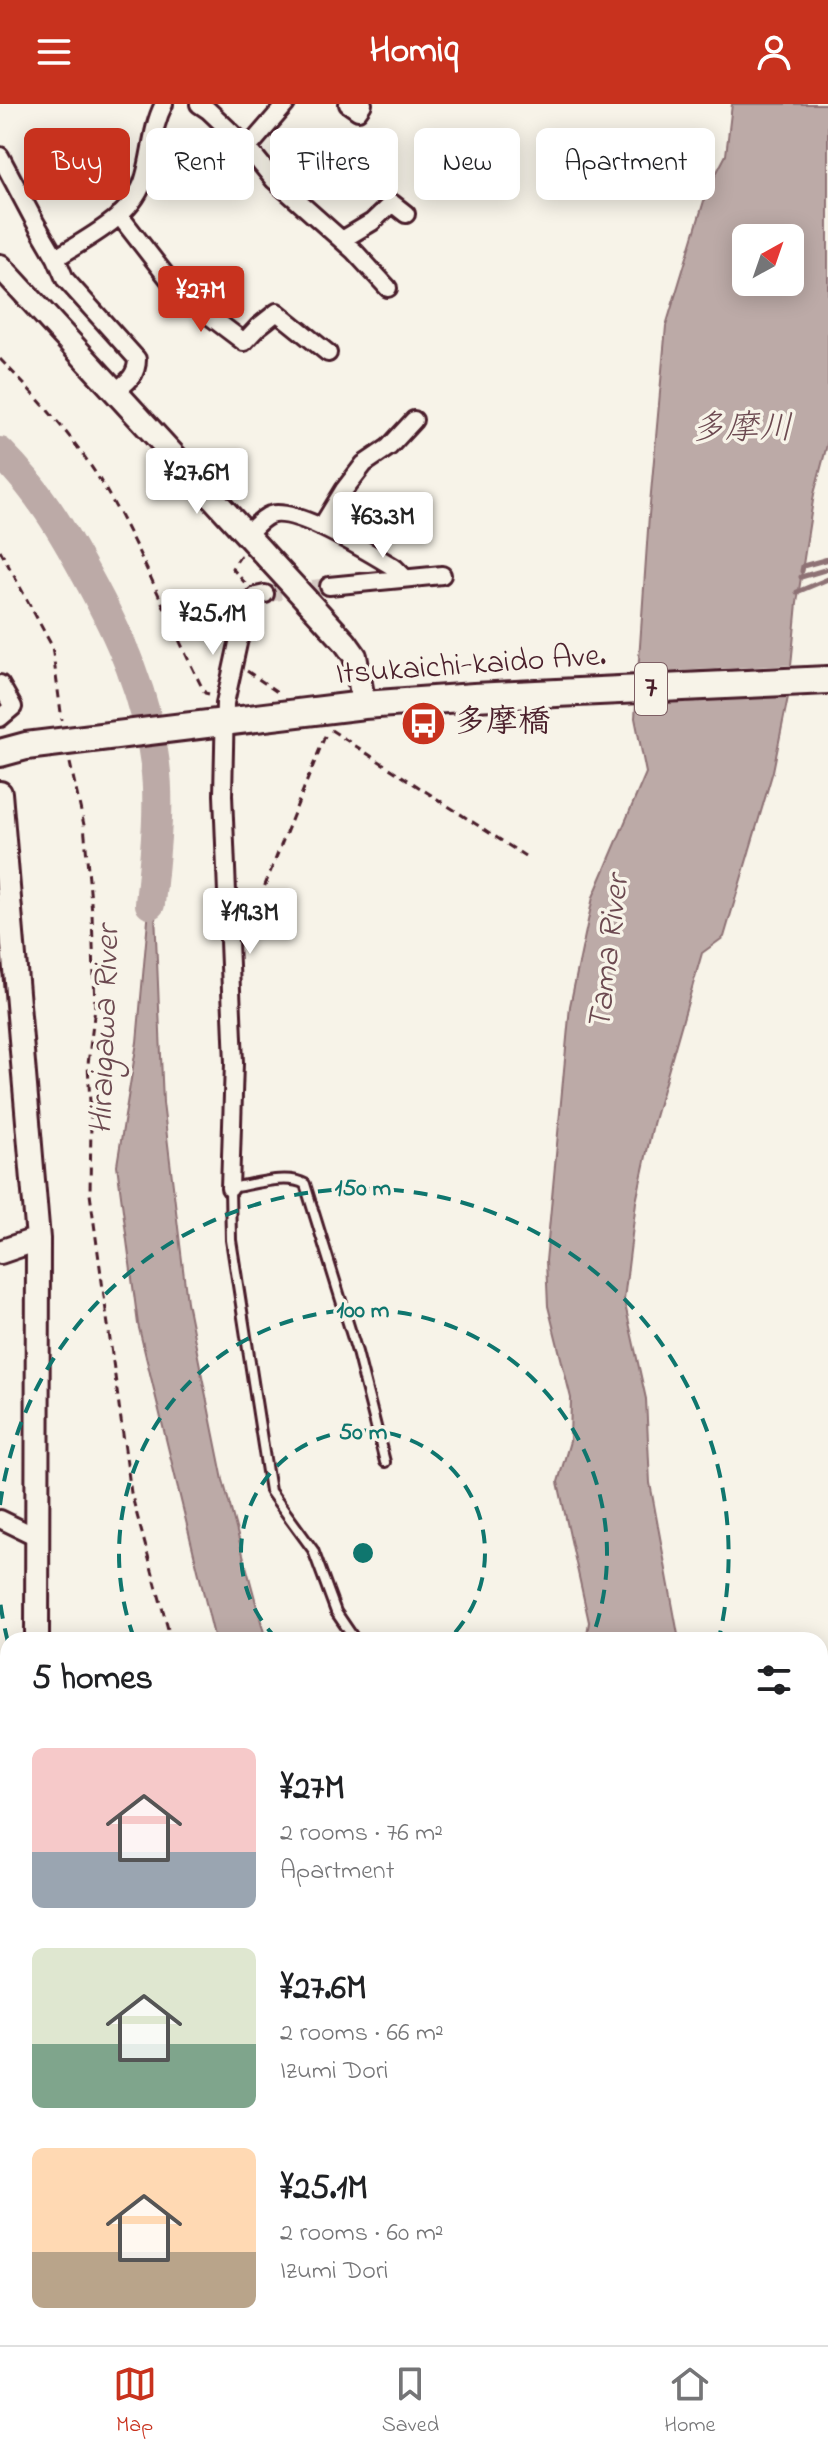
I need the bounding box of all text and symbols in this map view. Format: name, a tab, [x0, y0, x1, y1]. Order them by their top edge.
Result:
text: Homiq	[369, 26, 459, 79]
icon: menu	[32, 30, 76, 74]
icon: person	[752, 30, 796, 74]
chip: Buy	[24, 128, 130, 200]
chip: Rent	[146, 128, 254, 200]
chip: Filters	[270, 128, 398, 200]
chip: New	[414, 128, 520, 200]
chip: Apartment	[536, 128, 715, 200]
north arrow	[732, 224, 804, 296]
map controls	[732, 224, 804, 296]
pin: ¥27M	[154, 266, 248, 334]
text: ¥27M	[176, 273, 226, 311]
water label: 多摩川	[691, 405, 793, 455]
pin: ¥27.6M	[132, 448, 262, 516]
text: ¥27.6M	[164, 455, 230, 493]
pin: ¥63.3M	[318, 492, 448, 560]
text: ¥63.3M	[351, 499, 415, 537]
pin: ¥25.1M	[148, 589, 278, 657]
text: ¥25.1M	[179, 596, 247, 634]
street label: Itsukaichi-kaido Ave.	[334, 633, 608, 699]
road number: 7	[635, 663, 667, 715]
bus stop icon: 多摩橋	[399, 699, 447, 747]
place label: 多摩橋	[454, 700, 550, 747]
water label: Tama River	[576, 868, 645, 1033]
pin: ¥19.3M	[185, 888, 315, 956]
text: ¥19.3M	[221, 895, 279, 933]
water label: Hiraigawa River	[77, 920, 135, 1135]
text: 150 m	[335, 1172, 392, 1207]
text: 100 m	[337, 1294, 390, 1329]
text: 50 m	[339, 1416, 388, 1451]
centre of rings	[349, 1539, 377, 1567]
text: 5 homes	[32, 1655, 153, 1705]
icon: filters	[752, 1658, 796, 1702]
text: ¥27M	[280, 1765, 345, 1815]
icon: home	[96, 1780, 192, 1876]
text: 2 rooms · 76 m²	[280, 1815, 443, 1853]
text: Apartment	[280, 1853, 394, 1891]
text: ¥27.6M	[280, 1965, 367, 2015]
icon: home	[96, 1980, 192, 2076]
text: 2 rooms · 66 m²	[280, 2015, 444, 2053]
text: Izumi Dori	[280, 2053, 389, 2091]
text: ¥25.1M	[280, 2165, 368, 2215]
icon: home	[96, 2180, 192, 2276]
text: 2 rooms · 60 m²	[280, 2215, 444, 2253]
text: Izumi Dori	[280, 2253, 389, 2291]
tab: Map	[113, 2362, 157, 2442]
tab: Saved	[382, 2362, 439, 2442]
tab: Home	[664, 2362, 715, 2442]

